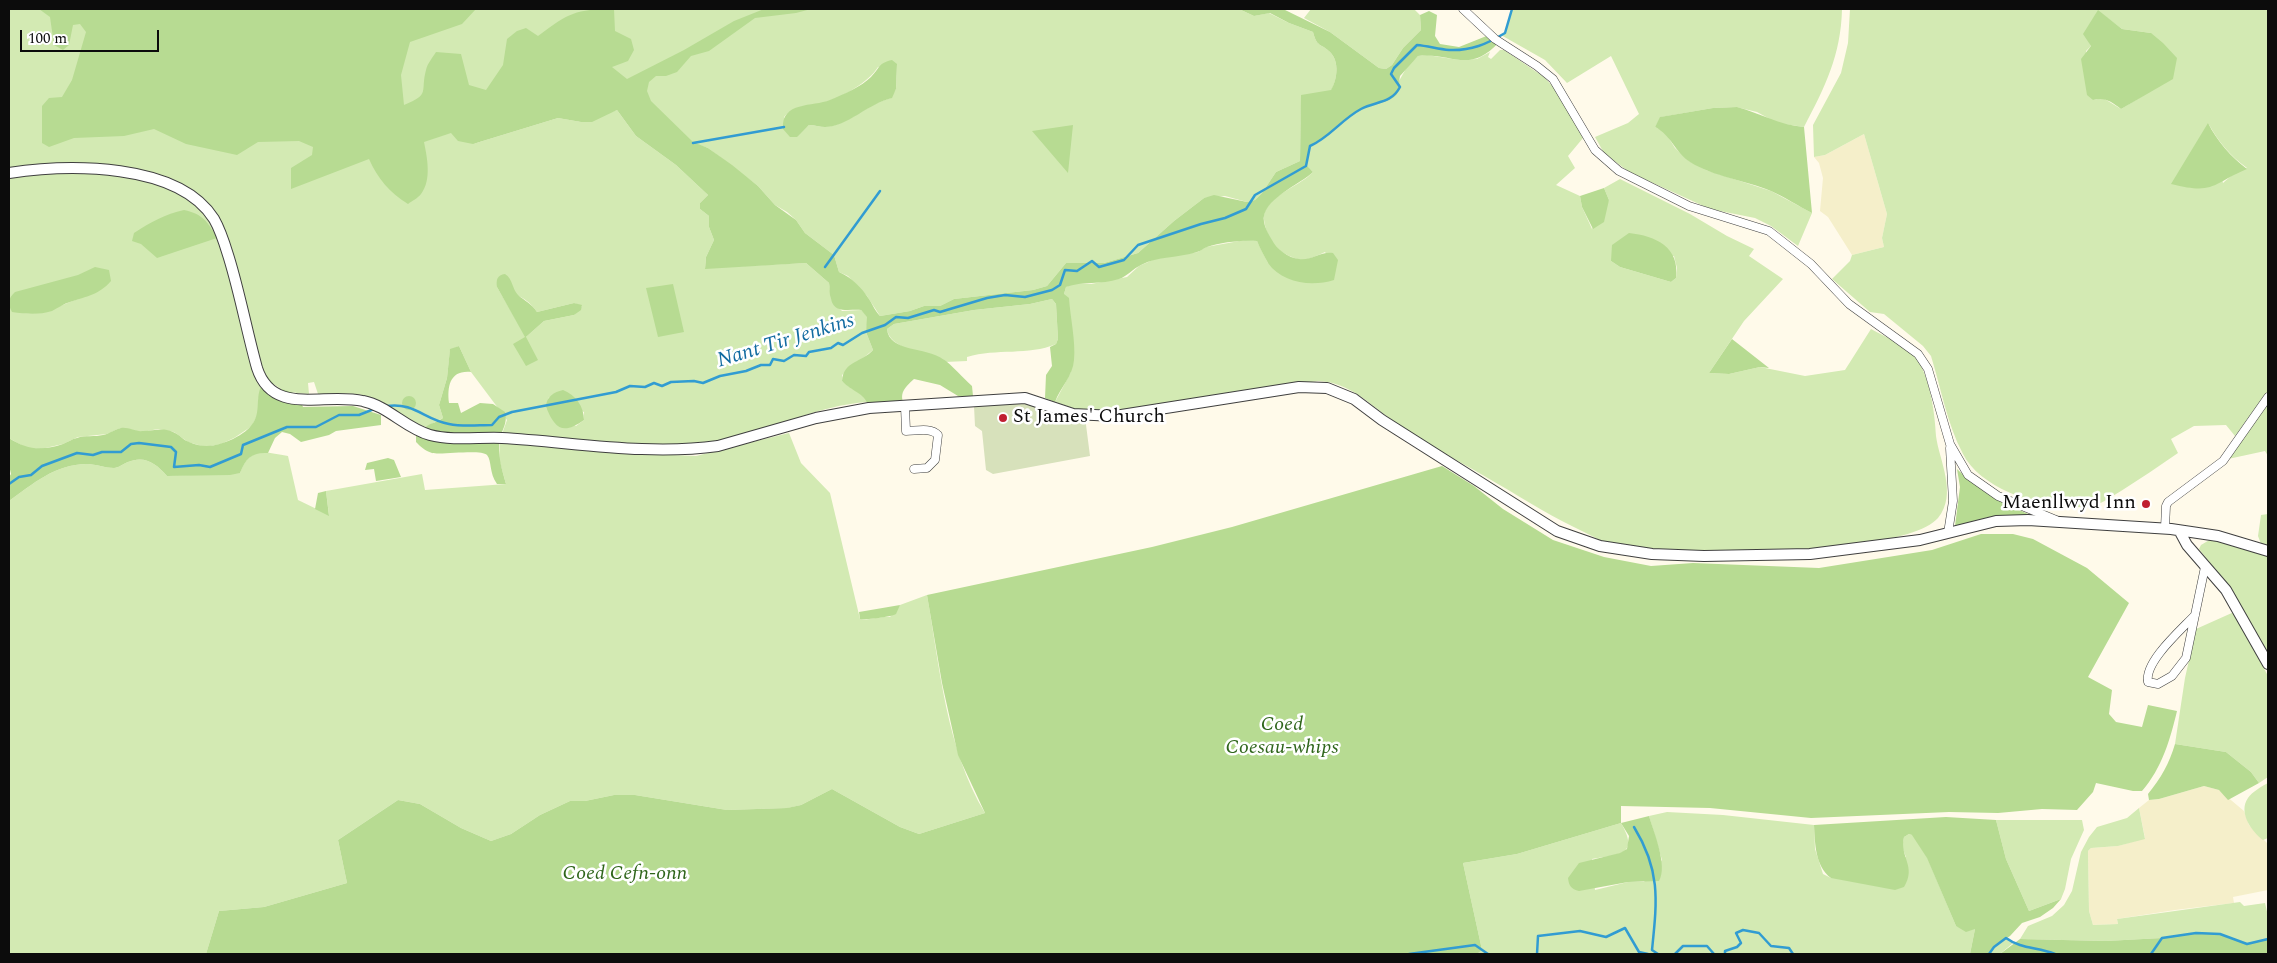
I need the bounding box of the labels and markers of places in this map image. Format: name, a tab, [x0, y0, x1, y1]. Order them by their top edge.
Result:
place label: St James' Church	[1013, 406, 1165, 430]
marker: St James' Church	[997, 412, 1009, 424]
place label: Maenllwyd Inn	[2002, 492, 2136, 516]
marker: Maenllwyd Inn	[2140, 498, 2152, 510]

